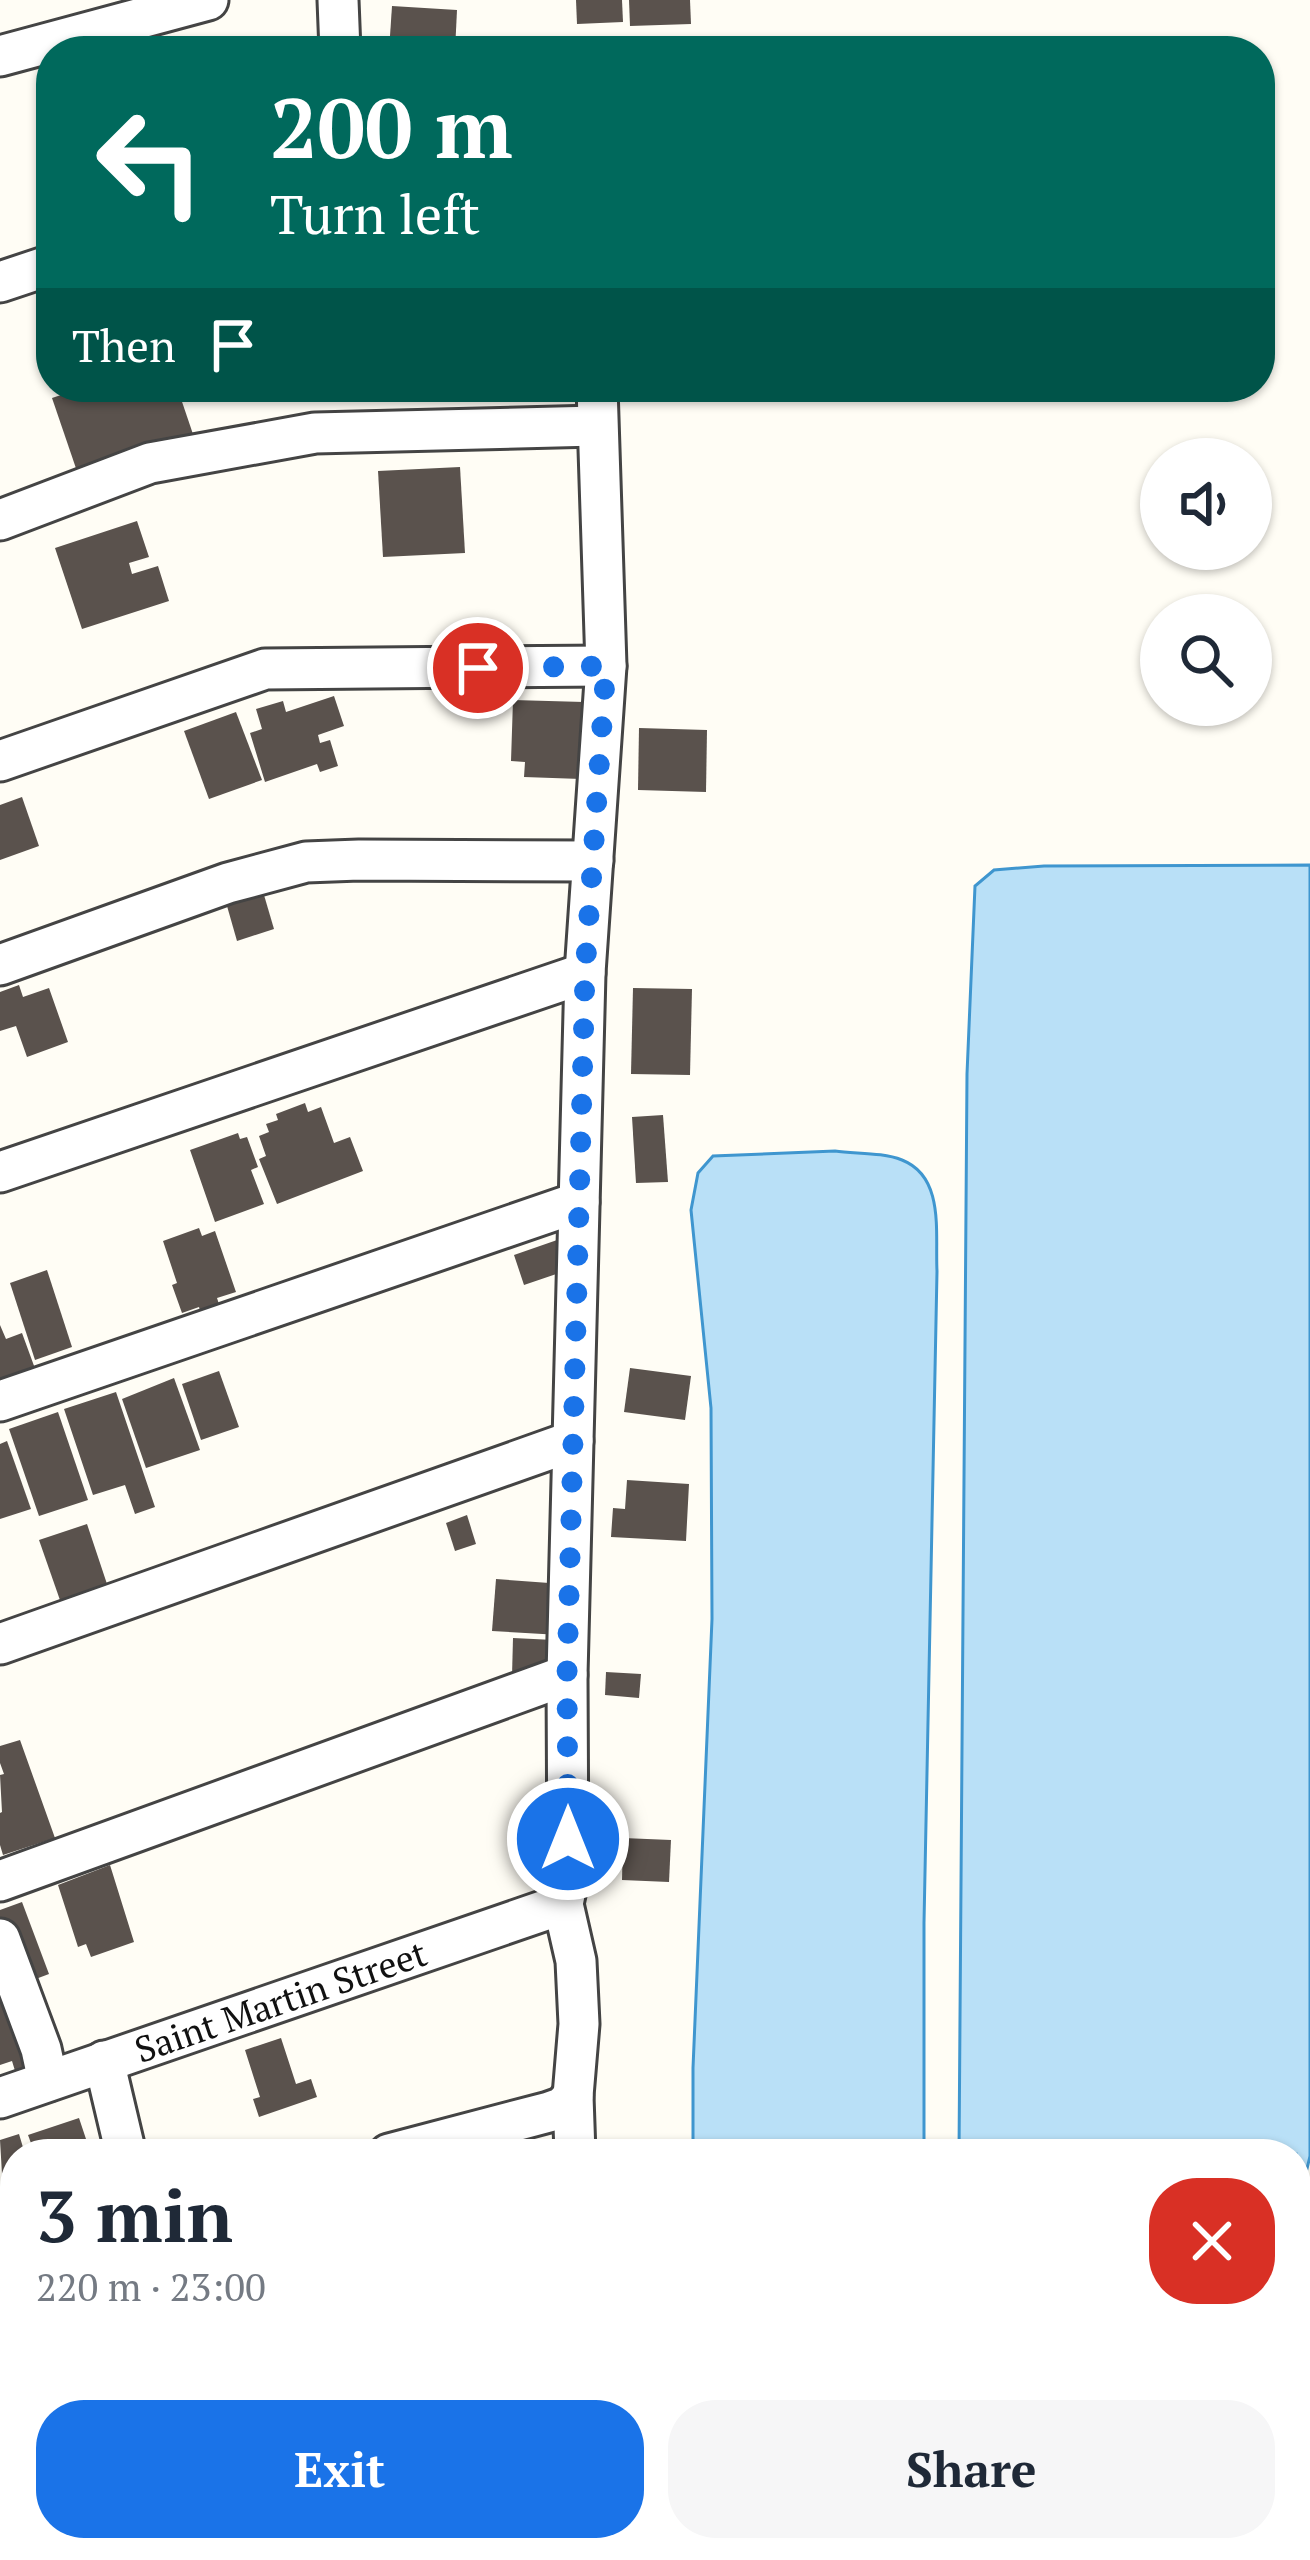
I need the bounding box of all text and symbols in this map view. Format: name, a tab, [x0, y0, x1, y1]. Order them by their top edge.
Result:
text: 200 m	[270, 71, 513, 182]
icon: left	[72, 84, 228, 240]
text: Turn left	[270, 178, 480, 249]
icon: arrive	[200, 312, 266, 378]
text: Then	[72, 315, 176, 375]
map controls	[1140, 438, 1272, 726]
button: sound	[1140, 438, 1272, 570]
button: search	[1140, 594, 1272, 726]
pin	[427, 617, 529, 719]
icon: arrive	[445, 635, 511, 701]
position arrow	[505, 1776, 631, 1902]
street label: Saint Martin Street	[129, 1929, 433, 2073]
text: 3 min	[36, 2167, 233, 2263]
button: close	[1149, 2178, 1275, 2304]
text: 220 m · 23:00	[36, 2260, 266, 2312]
button: Exit	[36, 2400, 644, 2538]
button: Share	[668, 2400, 1275, 2538]

